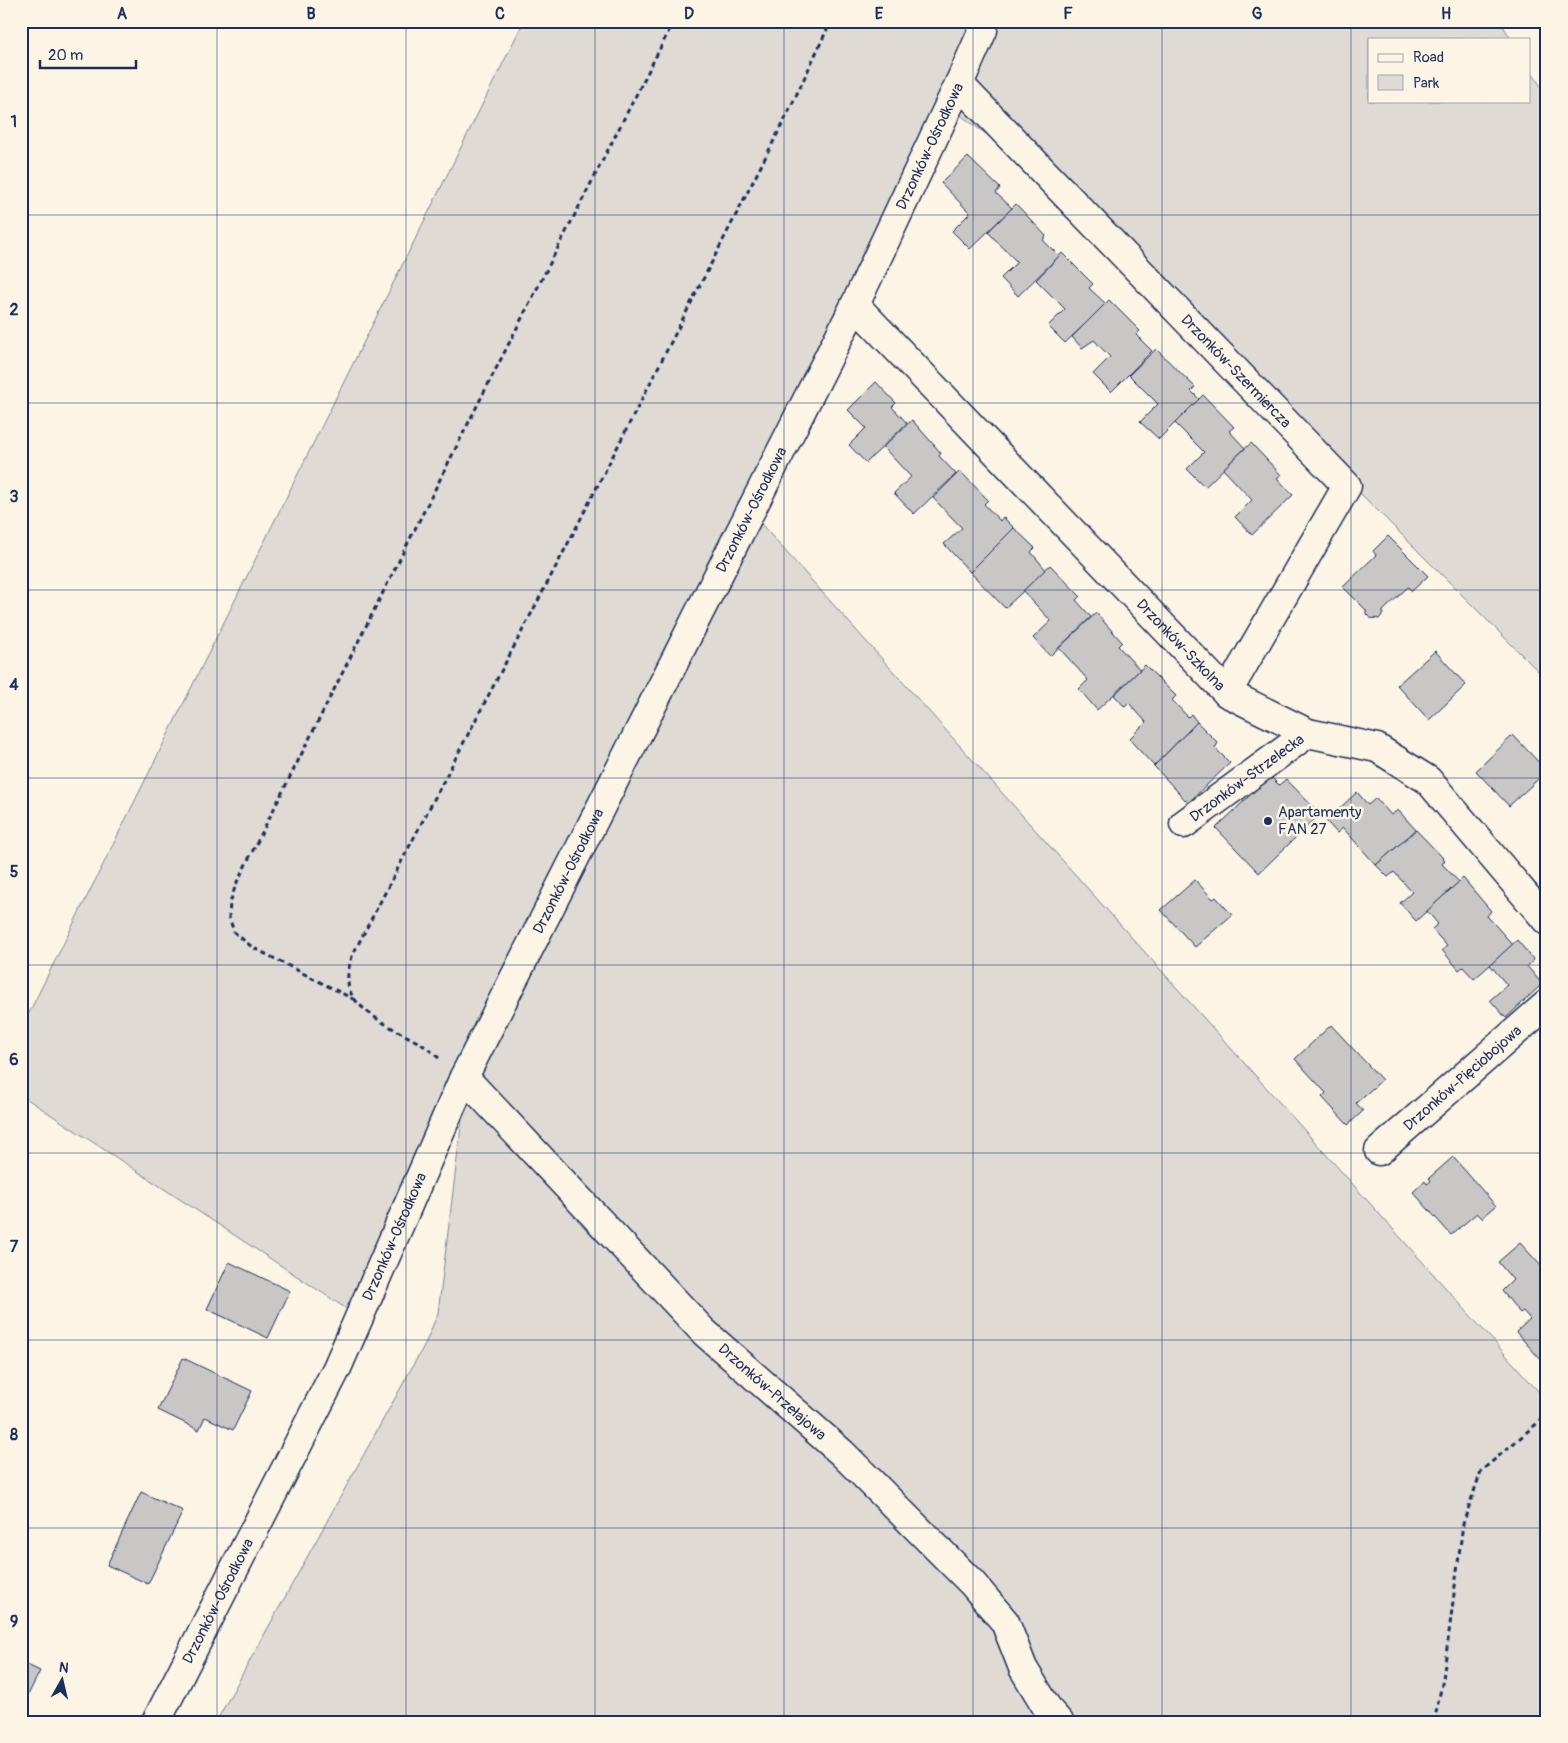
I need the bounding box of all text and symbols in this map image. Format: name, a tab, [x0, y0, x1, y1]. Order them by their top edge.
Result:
text: A	[117, 4, 128, 24]
text: B	[306, 4, 316, 24]
text: C	[495, 4, 505, 24]
text: D	[684, 4, 694, 24]
text: E	[875, 4, 884, 24]
text: F	[1063, 4, 1073, 24]
text: G	[1252, 4, 1263, 24]
text: H	[1441, 4, 1451, 24]
scale bar	[40, 38, 136, 70]
legend	[1368, 38, 1530, 102]
text: 20 m	[48, 46, 83, 65]
text: Road	[1413, 48, 1444, 67]
text: Park	[1413, 74, 1440, 93]
street label: Drzonków-Ośrodkowa	[892, 80, 968, 213]
text: 1	[11, 112, 17, 132]
text: 2	[10, 300, 19, 320]
street label: Drzonków-Szermiercza	[1177, 311, 1295, 432]
street label: Drzonków-Ośrodkowa	[712, 444, 791, 576]
text: 3	[10, 487, 19, 507]
street label: Drzonków-Szkolna	[1132, 595, 1229, 695]
text: 4	[9, 675, 19, 695]
street label: Drzonków-Strzelecka	[1186, 730, 1308, 827]
place label: Apartamenty FAN 27	[1278, 803, 1362, 839]
street label: Drzonków-Ośrodkowa	[529, 805, 608, 937]
marker: Apartamenty FAN 27	[1262, 815, 1274, 827]
text: 5	[10, 862, 19, 882]
street label: Drzonków-Pięciobojowa	[1400, 1021, 1526, 1135]
text: 6	[9, 1050, 19, 1070]
street label: Drzonków-Ośrodkowa	[359, 1170, 431, 1304]
text: 7	[10, 1237, 19, 1257]
street label: Drzonków-Przełajowa	[714, 1340, 830, 1445]
text: 8	[10, 1425, 18, 1445]
street label: Drzonków-Ośrodkowa	[178, 1535, 258, 1667]
text: 9	[10, 1612, 18, 1632]
north arrow	[38, 1656, 88, 1706]
text: N	[58, 1659, 70, 1677]

